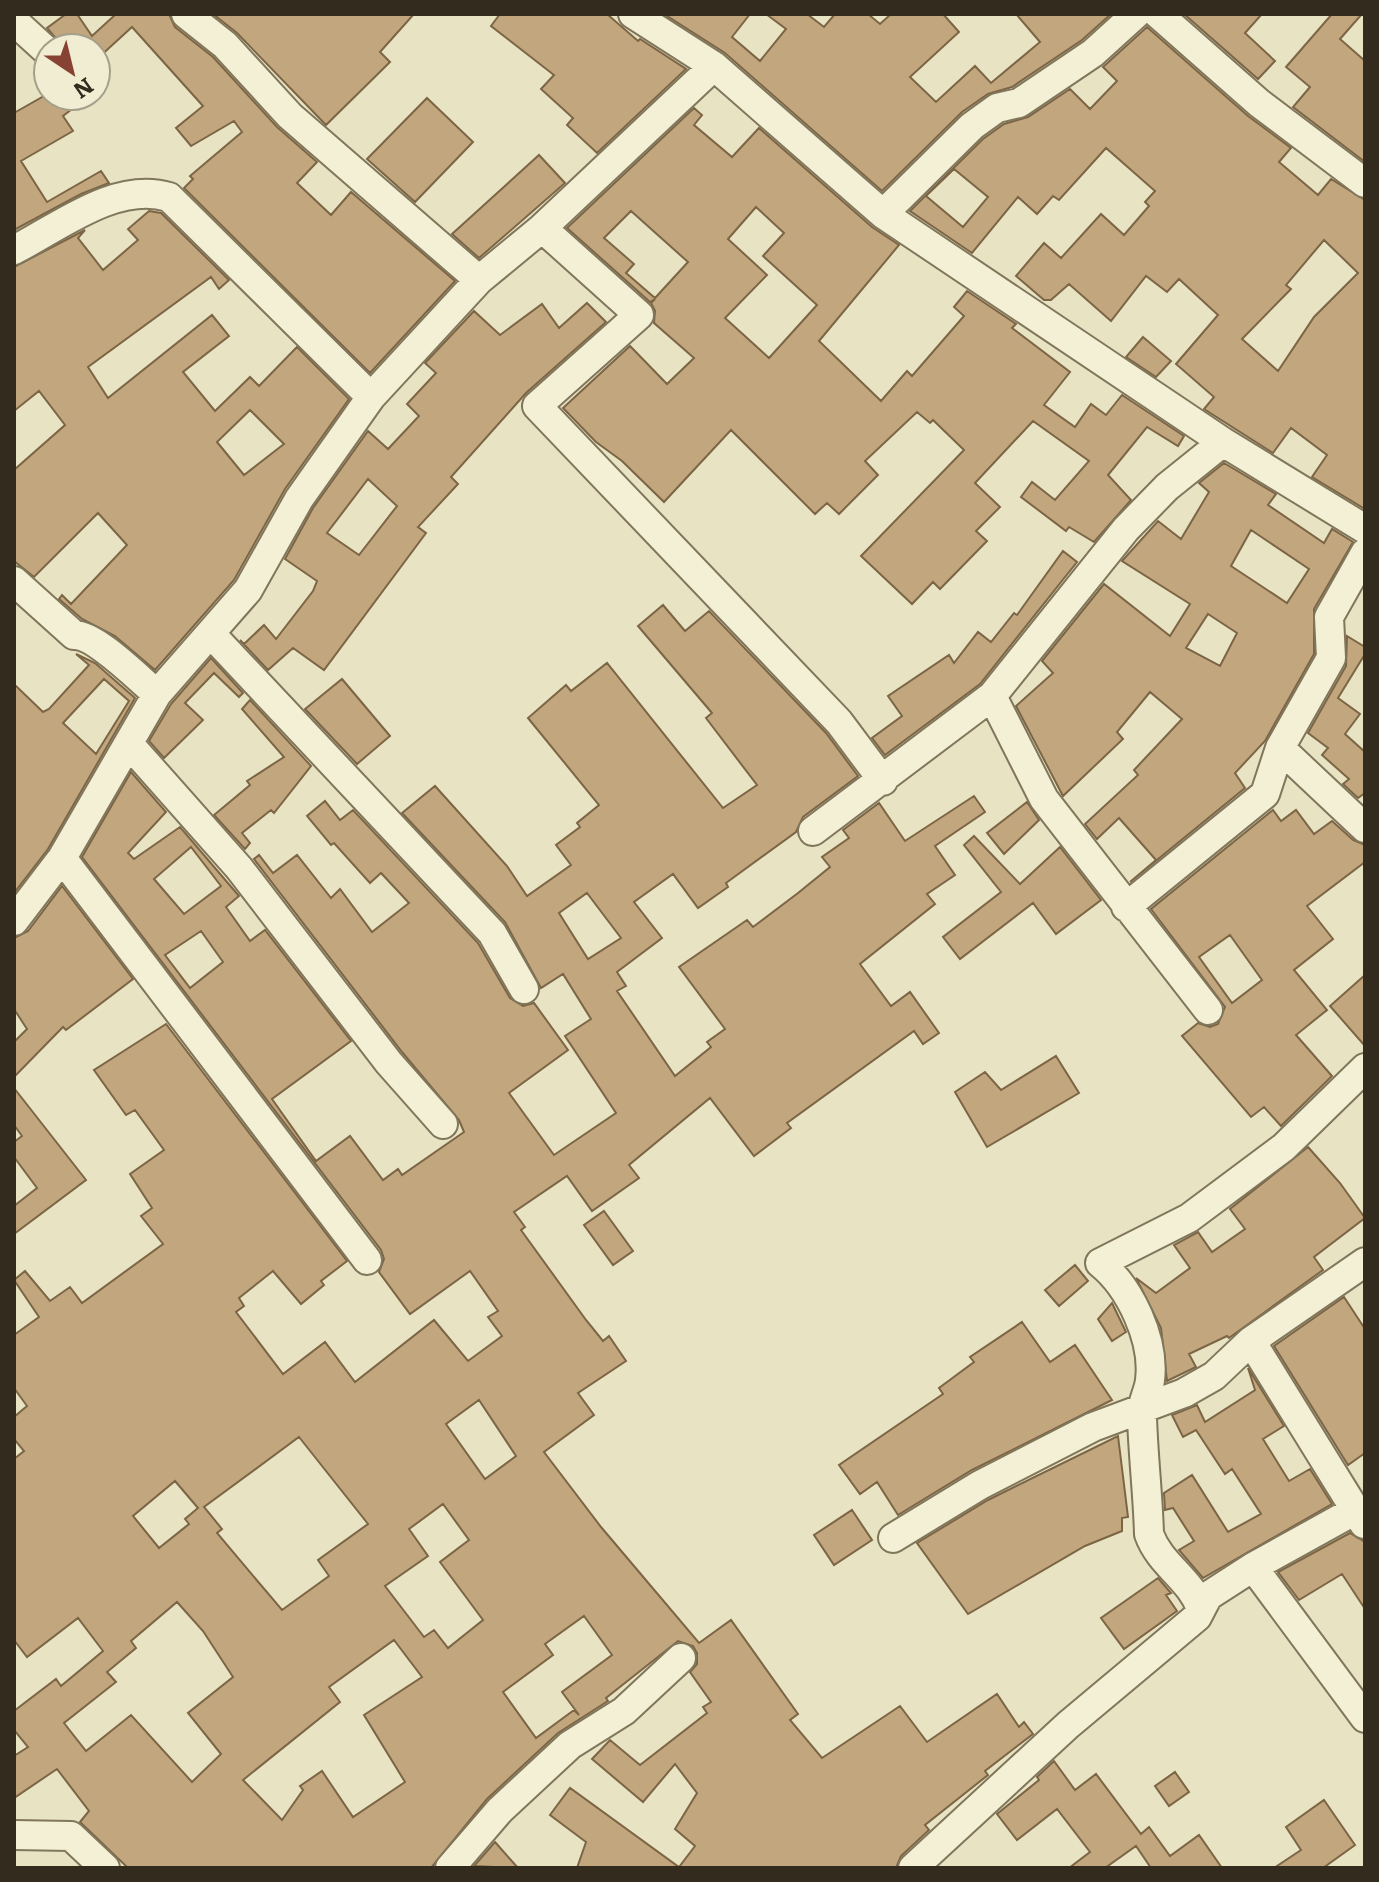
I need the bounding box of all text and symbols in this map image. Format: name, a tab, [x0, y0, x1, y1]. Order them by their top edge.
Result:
north arrow	[32, 32, 112, 112]
text: N	[67, 71, 101, 108]

